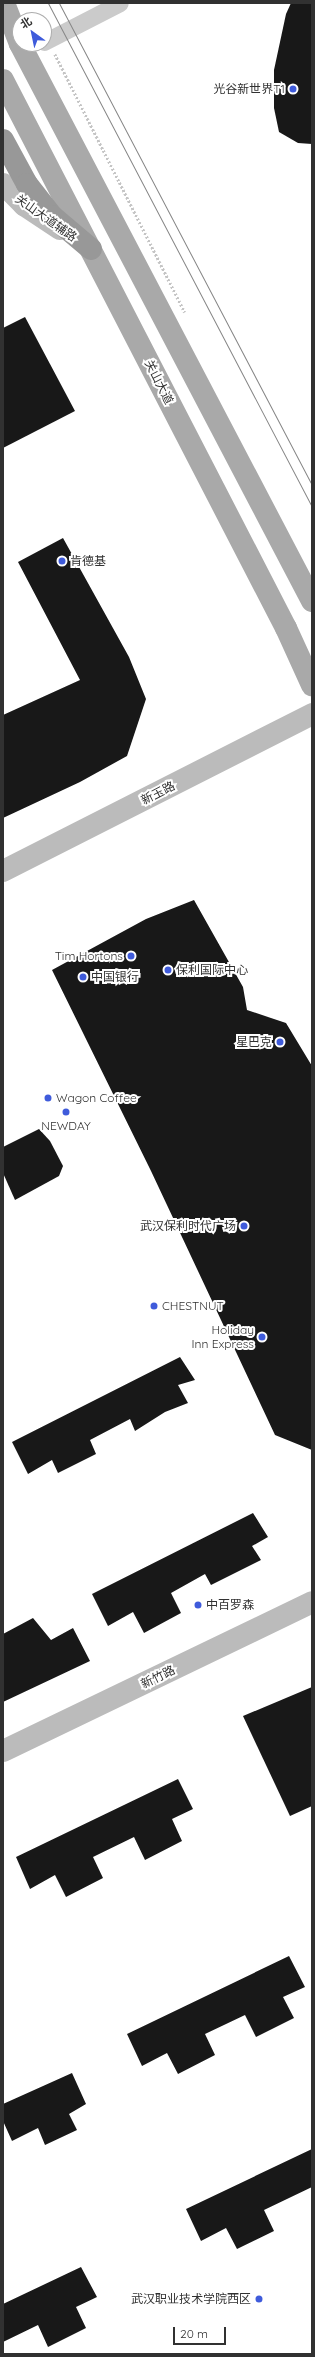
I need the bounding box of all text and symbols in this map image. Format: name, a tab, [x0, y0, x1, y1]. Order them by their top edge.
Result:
north arrow	[12, 12, 52, 52]
text: 北	[18, 14, 34, 32]
place label: 光谷新世界T1	[213, 82, 285, 96]
marker: 光谷新世界T1	[288, 84, 298, 94]
street label: 关山大道辅路	[12, 191, 80, 245]
street label: 关山大道	[142, 357, 176, 407]
place label: 肯德基	[70, 554, 106, 568]
marker: 肯德基	[57, 556, 67, 566]
street label: 新玉路	[139, 778, 177, 808]
place label: Tim Hortons	[55, 949, 123, 963]
marker: Tim Hortons	[126, 951, 136, 961]
place label: 保利国际中心	[176, 963, 248, 977]
marker: 保利国际中心	[163, 965, 173, 975]
place label: 中国银行	[91, 970, 139, 984]
marker: 中国银行	[78, 972, 88, 982]
place label: 星巴克	[236, 1035, 272, 1049]
marker: 星巴克	[275, 1037, 285, 1047]
place label: Wagon Coffee	[56, 1091, 137, 1105]
marker: Wagon Coffee	[43, 1093, 53, 1103]
marker: NEWDAY	[61, 1107, 71, 1117]
place label: NEWDAY	[41, 1119, 91, 1133]
place label: 武汉保利时代广场	[140, 1219, 236, 1233]
marker: 武汉保利时代广场	[239, 1221, 249, 1231]
place label: CHESTNUT	[162, 1299, 224, 1313]
marker: CHESTNUT	[149, 1301, 159, 1311]
place label: Holiday Inn Express	[192, 1323, 254, 1351]
marker: Holiday Inn Express	[257, 1332, 267, 1342]
place label: 中百罗森	[206, 1598, 254, 1612]
marker: 中百罗森	[193, 1600, 203, 1610]
street label: 新竹路	[139, 1663, 177, 1691]
place label: 武汉职业技术学院西区	[131, 2292, 251, 2306]
marker: 武汉职业技术学院西区	[254, 2294, 264, 2304]
scale bar	[175, 2319, 228, 2345]
text: 20 m	[180, 2326, 208, 2341]

